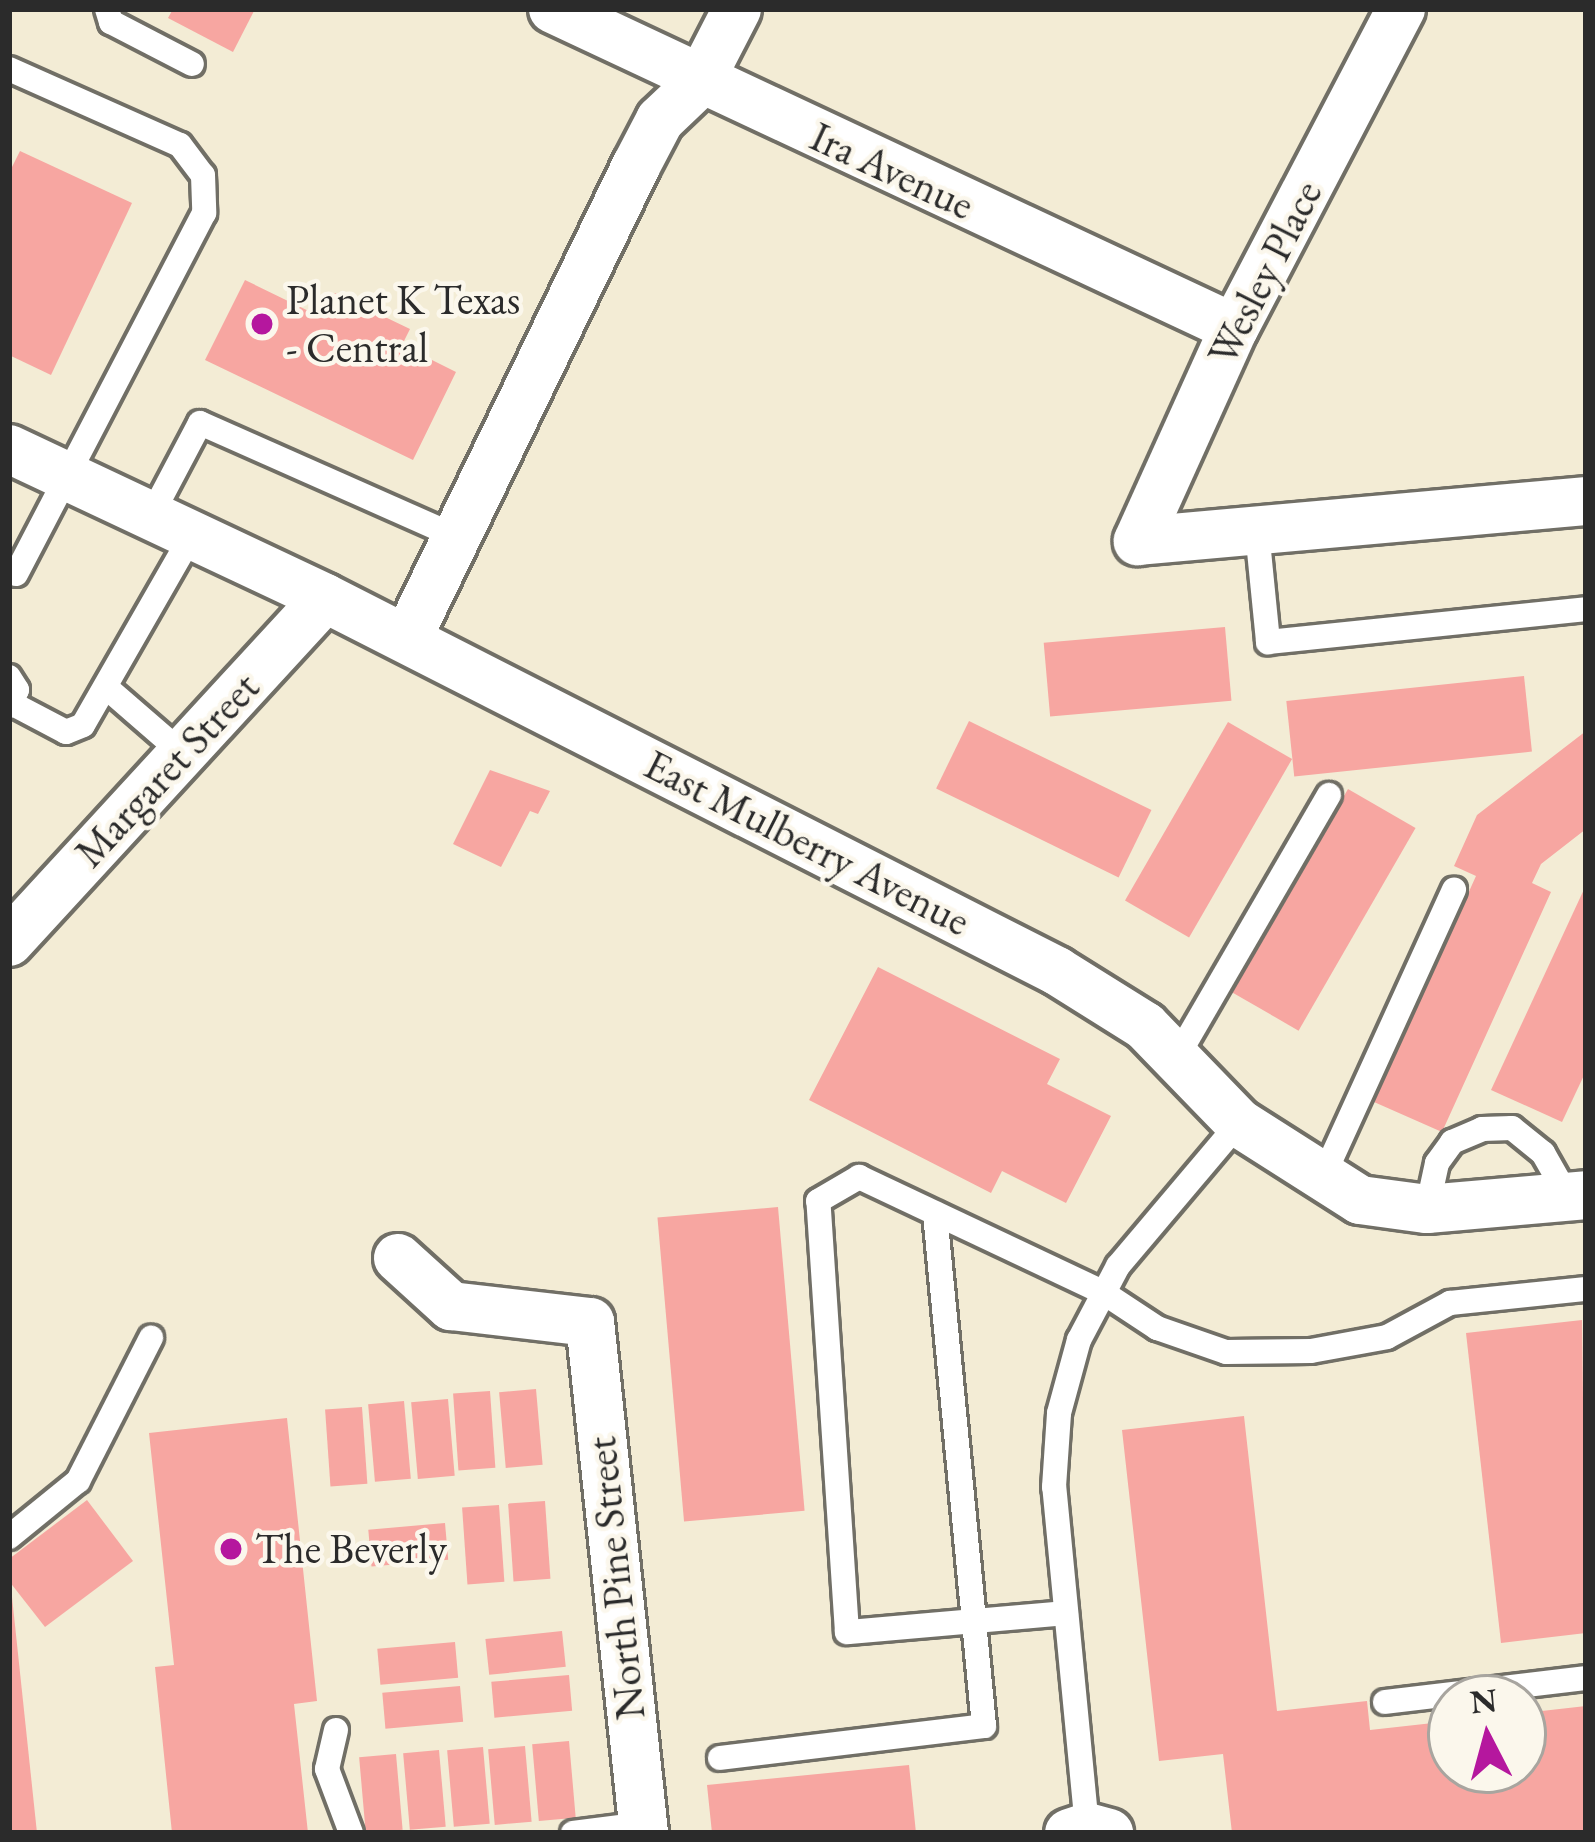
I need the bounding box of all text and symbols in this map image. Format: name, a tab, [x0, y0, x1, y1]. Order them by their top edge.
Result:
street label: Ira Avenue	[802, 111, 982, 231]
street label: Wesley Place	[1197, 172, 1333, 374]
place label: Planet K Texas - Central	[286, 275, 520, 374]
marker: Planet K Texas - Central	[249, 311, 275, 337]
street label: Margaret Street	[64, 662, 270, 878]
street label: East Mulberry Avenue	[636, 739, 978, 947]
street label: North Pine Street	[576, 1434, 656, 1722]
place label: The Beverly	[255, 1524, 447, 1574]
marker: The Beverly	[218, 1536, 244, 1562]
north arrow	[1427, 1674, 1547, 1794]
text: N	[1468, 1678, 1499, 1723]

